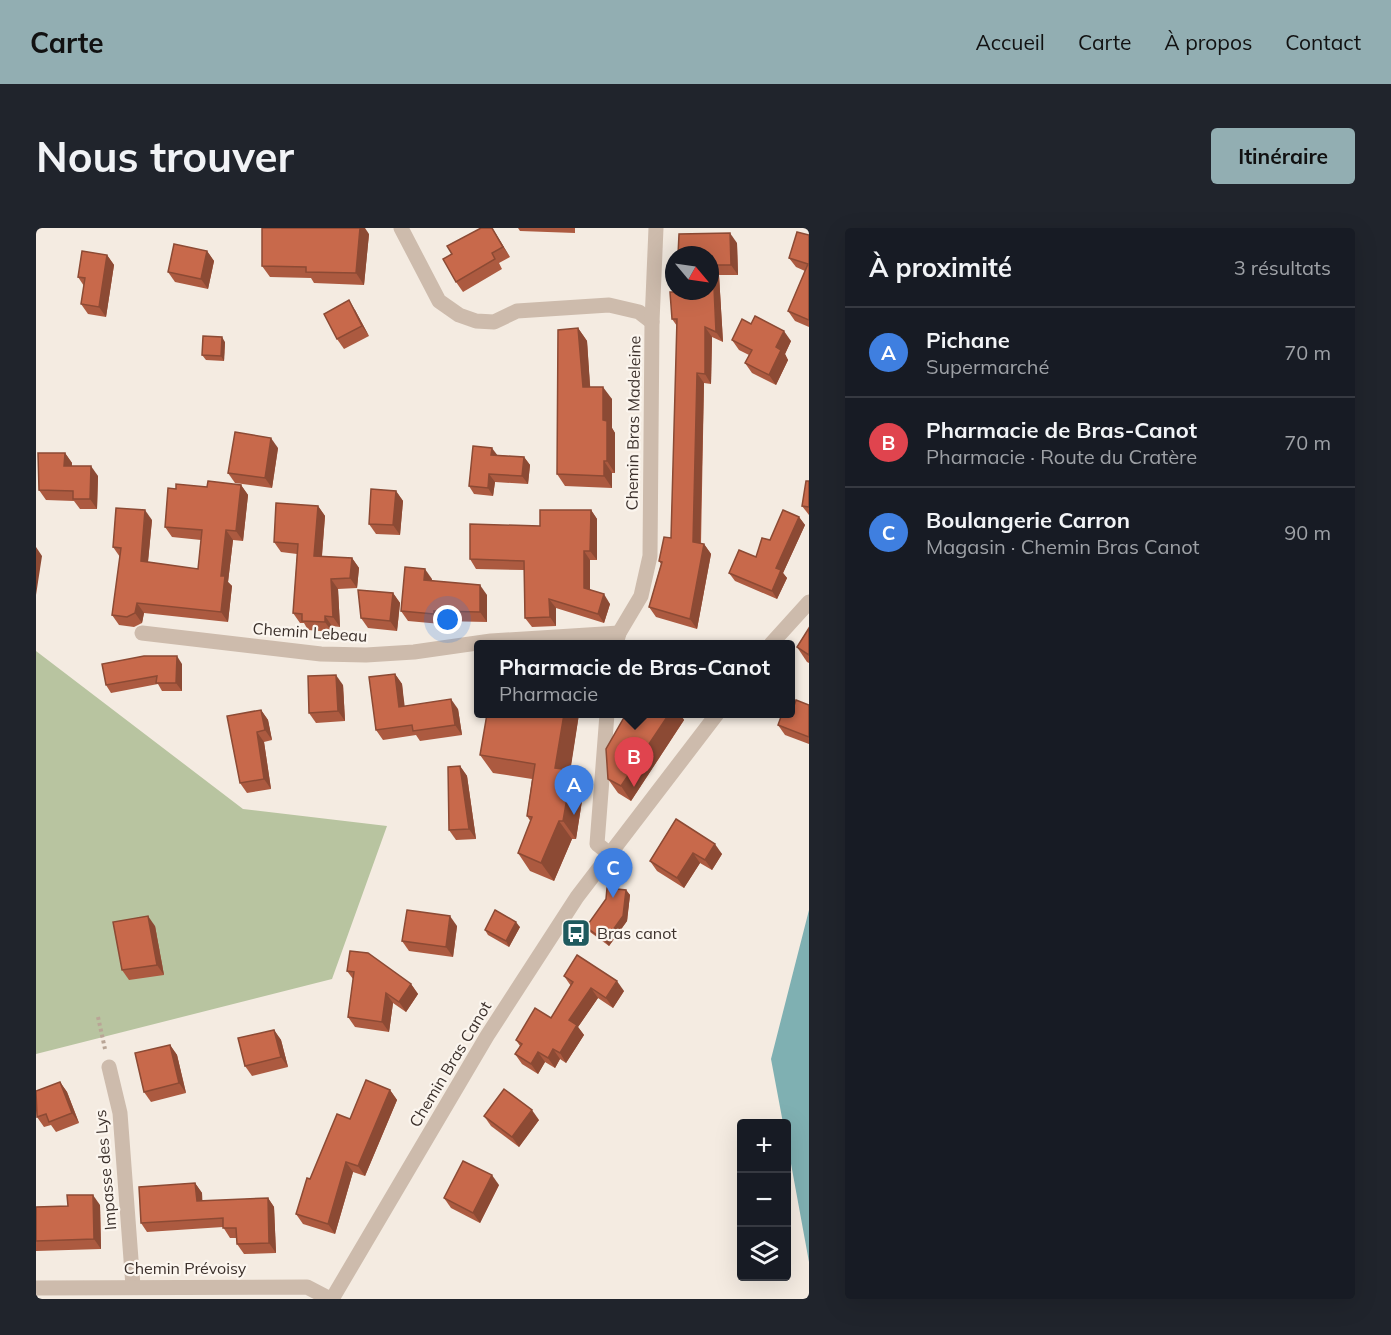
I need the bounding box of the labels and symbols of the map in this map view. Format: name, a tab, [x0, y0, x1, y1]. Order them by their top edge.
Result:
north arrow	[665, 246, 719, 300]
street label: Chemin Bras Madeleine	[621, 335, 645, 511]
your location	[433, 605, 462, 634]
street label: Chemin Lebeau	[252, 618, 368, 646]
pin: B	[614, 738, 654, 787]
pin: A	[554, 766, 594, 815]
pin: C	[594, 848, 632, 898]
bus stop icon: Bras canot	[560, 917, 592, 949]
place label: Bras canot	[597, 923, 677, 943]
street label: Chemin Bras Canot	[405, 997, 496, 1130]
street label: Impasse des Lys	[90, 1109, 120, 1231]
street label: Chemin Prévoisy	[124, 1258, 247, 1278]

